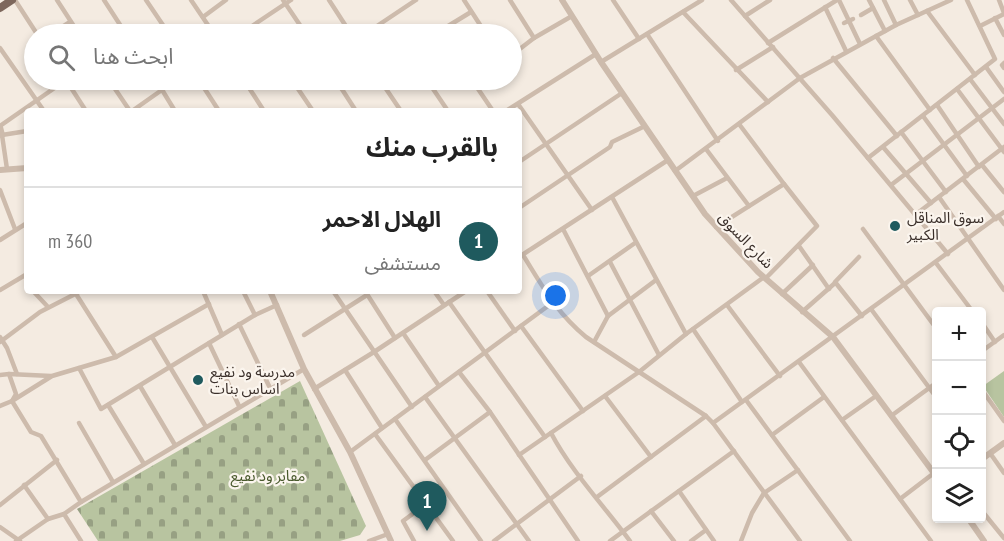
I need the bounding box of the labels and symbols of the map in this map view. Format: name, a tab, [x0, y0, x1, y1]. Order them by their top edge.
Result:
street label: شارع السوق	[712, 208, 778, 275]
place label: سوق المناقل الكبير	[906, 208, 984, 244]
marker: سوق المناقل الكبير	[888, 219, 902, 233]
your location	[541, 281, 570, 310]
place label: مدرسة ود نفيع اساس بنات	[210, 362, 295, 398]
marker: مدرسة ود نفيع اساس بنات	[191, 373, 205, 387]
park label: مقابر ود نفيع	[231, 466, 305, 488]
pin: 1	[408, 482, 446, 531]

